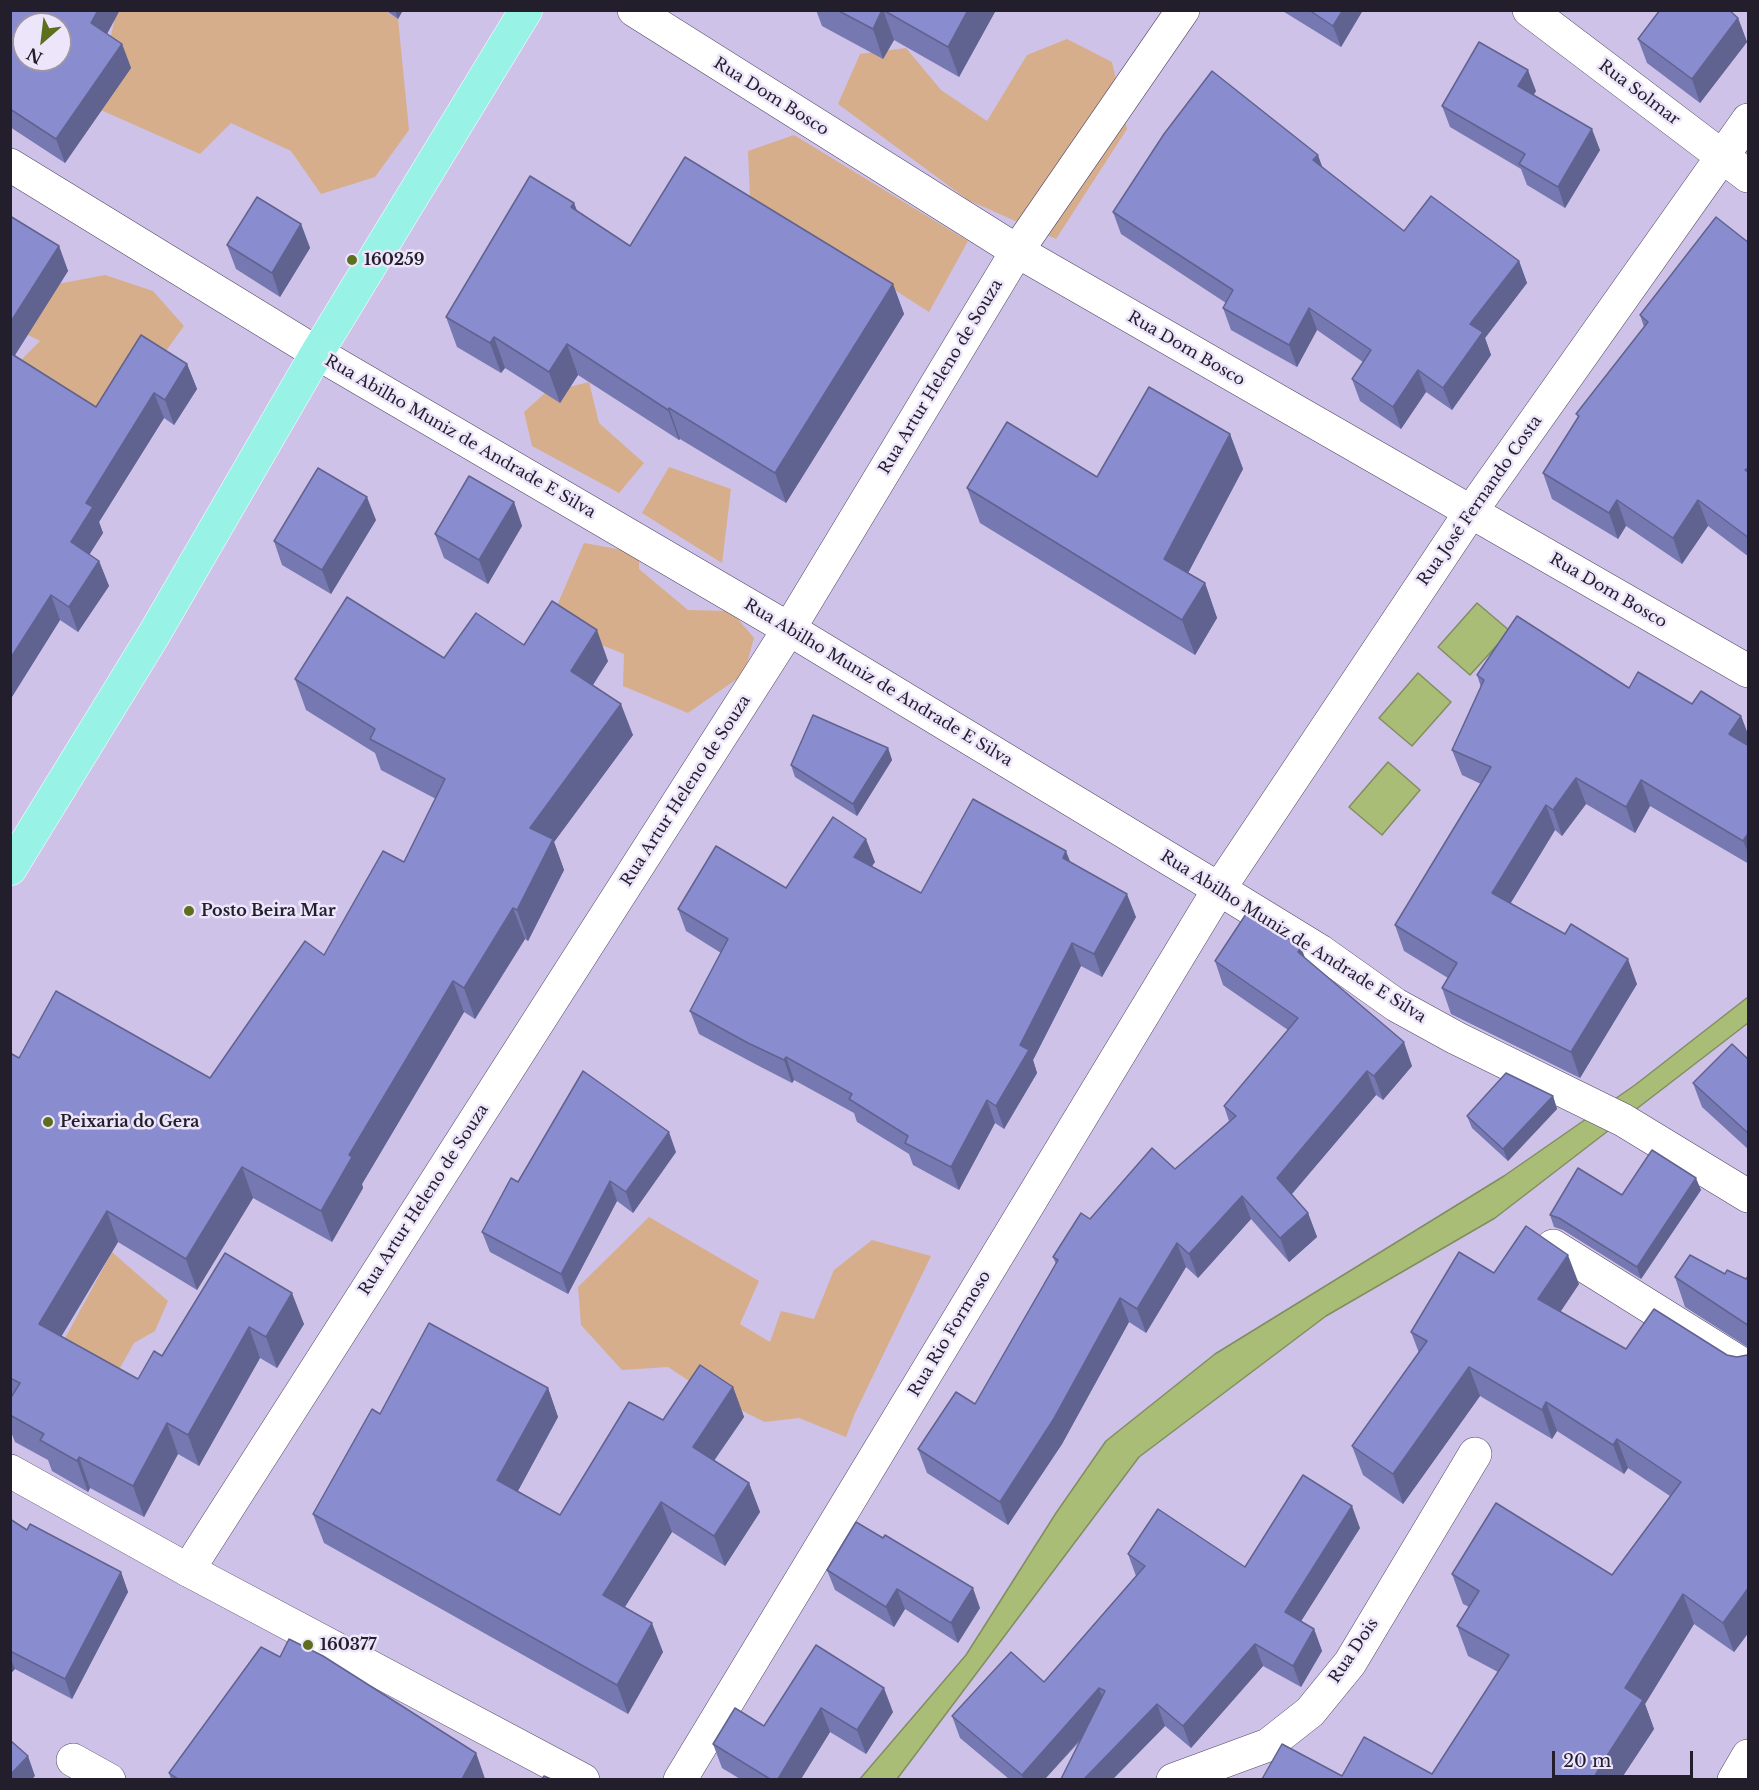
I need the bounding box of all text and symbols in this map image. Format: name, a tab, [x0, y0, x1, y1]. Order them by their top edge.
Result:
north arrow	[12, 12, 72, 72]
text: N	[23, 44, 46, 68]
street label: Rua Dom Bosco	[710, 54, 832, 140]
street label: Rua Solmar	[1595, 56, 1683, 130]
place label: 160259	[364, 250, 425, 270]
marker: 160259	[345, 253, 359, 267]
street label: Rua Artur Heleno de Souza	[875, 276, 1007, 478]
street label: Rua Dom Bosco	[1124, 308, 1248, 390]
street label: Rua Abilho Muniz de Andrade E Silva	[321, 351, 599, 523]
street label: Rua José Fernando Costa	[1414, 412, 1546, 590]
street label: Rua Dom Bosco	[1546, 550, 1670, 632]
street label: Rua Abilho Muniz de Andrade E Silva	[740, 595, 1016, 771]
street label: Rua Artur Heleno de Souza	[617, 692, 755, 890]
street label: Rua Abilho Muniz de Andrade E Silva	[1157, 847, 1429, 1027]
place label: Posto Beira Mar	[201, 901, 336, 921]
marker: Posto Beira Mar	[182, 904, 196, 918]
street label: Rua Artur Heleno de Souza	[355, 1101, 493, 1299]
place label: Peixaria do Gera	[60, 1112, 199, 1132]
marker: Peixaria do Gera	[41, 1115, 55, 1129]
street label: Rua Rio Formoso	[905, 1268, 995, 1400]
street label: Rua Dois	[1325, 1615, 1383, 1687]
place label: 160377	[320, 1635, 377, 1655]
marker: 160377	[301, 1638, 315, 1652]
scale bar	[1555, 1739, 1696, 1777]
text: 20 m	[1563, 1750, 1611, 1772]

